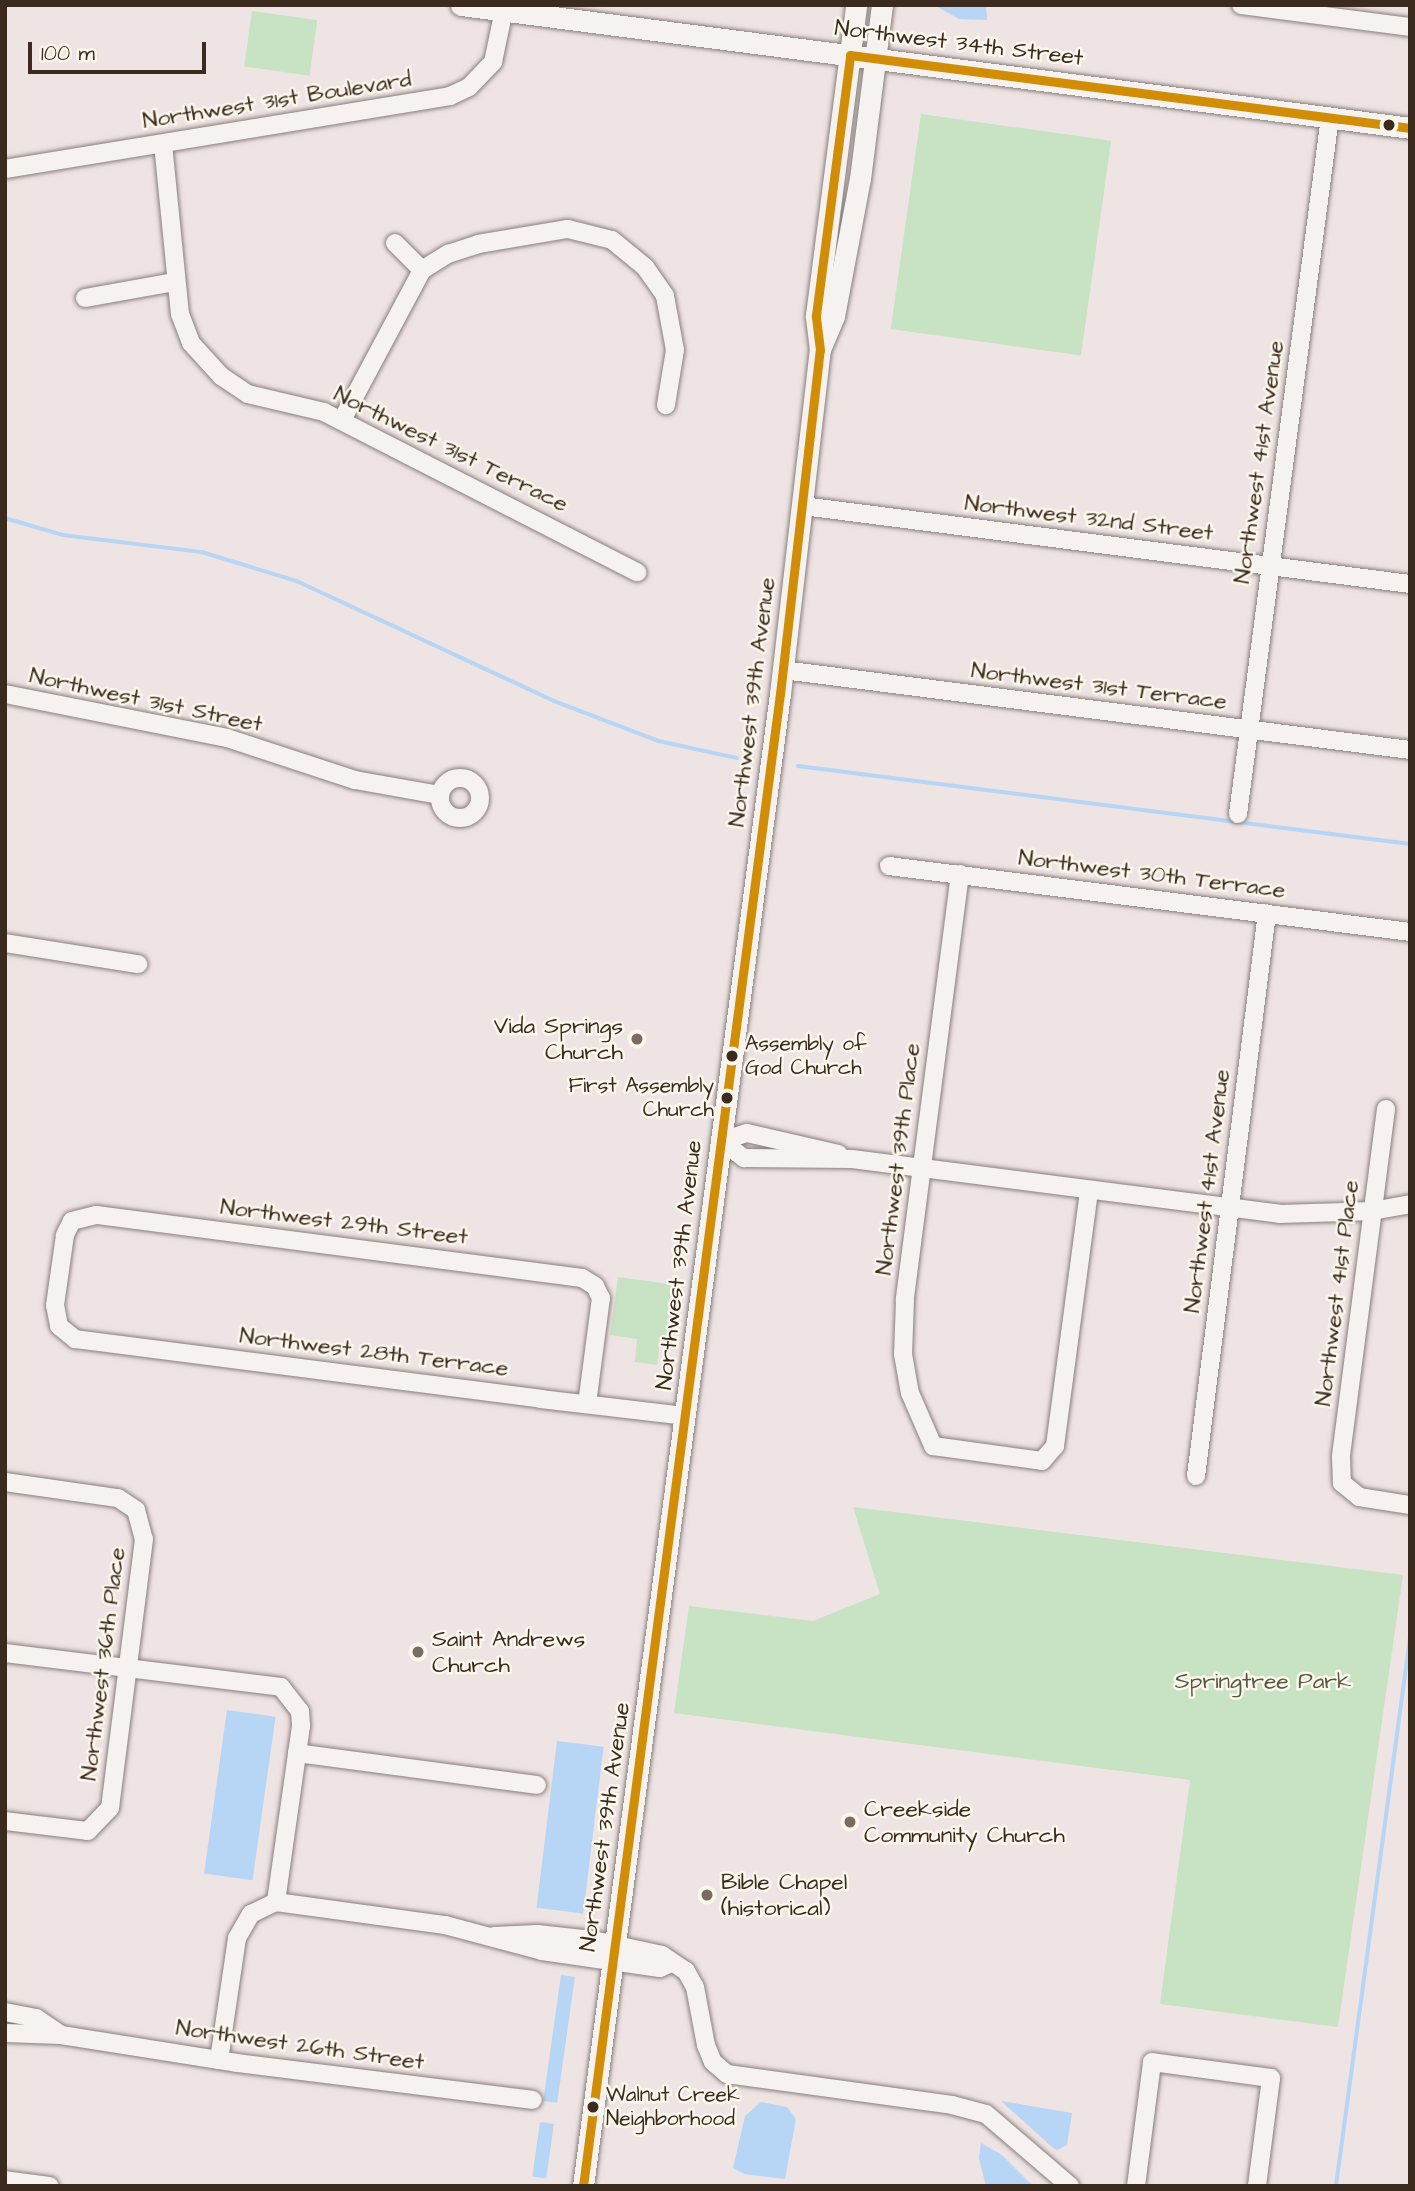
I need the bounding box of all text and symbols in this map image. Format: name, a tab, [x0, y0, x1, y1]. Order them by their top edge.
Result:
street label: Northwest 34th Street	[833, 14, 1085, 72]
scale bar	[32, 28, 210, 72]
text: 100 m	[41, 39, 95, 68]
street label: Northwest 31st Boulevard	[141, 65, 413, 135]
unlabelled marker	[1382, 118, 1396, 132]
street label: Northwest 41st Avenue	[1228, 339, 1290, 585]
street label: Northwest 31st Terrace	[329, 380, 573, 518]
street label: Northwest 32nd Street	[963, 489, 1215, 547]
street label: Northwest 39th Avenue	[723, 576, 781, 828]
street label: Northwest 31st Terrace	[970, 657, 1228, 715]
street label: Northwest 31st Street	[27, 662, 265, 738]
street label: Northwest 30th Terrace	[1017, 844, 1287, 904]
place label: Vida Springs Church	[494, 1012, 623, 1066]
marker: Vida Springs Church	[629, 1031, 645, 1047]
place label: Assembly of God Church	[745, 1031, 867, 1081]
street label: Northwest 39th Place	[870, 1041, 926, 1277]
marker: Assembly of God Church	[725, 1049, 739, 1063]
street label: Northwest 41st Avenue	[1178, 1068, 1236, 1314]
place label: First Assembly Church	[568, 1073, 714, 1123]
marker: First Assembly Church	[720, 1091, 734, 1105]
street label: Northwest 39th Avenue	[650, 1139, 708, 1391]
street label: Northwest 41st Place	[1309, 1178, 1365, 1408]
street label: Northwest 29th Street	[219, 1193, 469, 1251]
street label: Northwest 28th Terrace	[238, 1322, 510, 1382]
street label: Northwest 36th Place	[75, 1546, 131, 1782]
place label: Saint Andrews Church	[432, 1625, 585, 1679]
marker: Saint Andrews Church	[410, 1644, 426, 1660]
park label: Springtree Park	[1175, 1667, 1351, 1695]
street label: Northwest 39th Avenue	[574, 1701, 636, 1953]
place label: Creekside Community Church	[864, 1795, 1065, 1849]
marker: Creekside Community Church	[842, 1814, 858, 1830]
place label: Bible Chapel (historical)	[721, 1868, 847, 1922]
marker: Bible Chapel (historical)	[699, 1887, 715, 1903]
street label: Northwest 26th Street	[174, 2014, 426, 2076]
place label: Walnut Creek Neighborhood	[606, 2082, 740, 2132]
marker: Walnut Creek Neighborhood	[586, 2100, 600, 2114]

